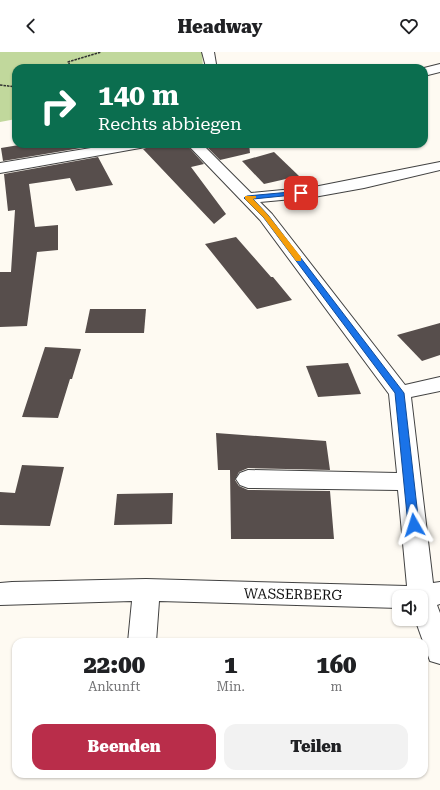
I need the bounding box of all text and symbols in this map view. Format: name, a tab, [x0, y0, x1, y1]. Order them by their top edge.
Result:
icon: back	[20, 15, 42, 37]
icon: heart	[398, 15, 420, 37]
text: Headway	[177, 16, 263, 37]
text: 140 m	[98, 79, 179, 112]
icon: right	[32, 80, 84, 132]
text: Rechts abbiegen	[98, 113, 242, 134]
pin	[284, 176, 318, 210]
icon: arrive	[290, 182, 312, 204]
position arrow	[393, 504, 435, 546]
street label: WASSERBERG	[244, 585, 343, 603]
map controls	[392, 590, 428, 626]
button: sound	[392, 590, 428, 626]
text: 22:00	[83, 651, 145, 679]
text: 1	[224, 651, 237, 679]
text: 160	[316, 651, 357, 679]
text: Ankunft	[88, 679, 140, 694]
text: Min.	[217, 679, 245, 694]
text: m	[330, 679, 342, 694]
button: Beenden	[32, 724, 216, 770]
button: Teilen	[224, 724, 408, 770]

